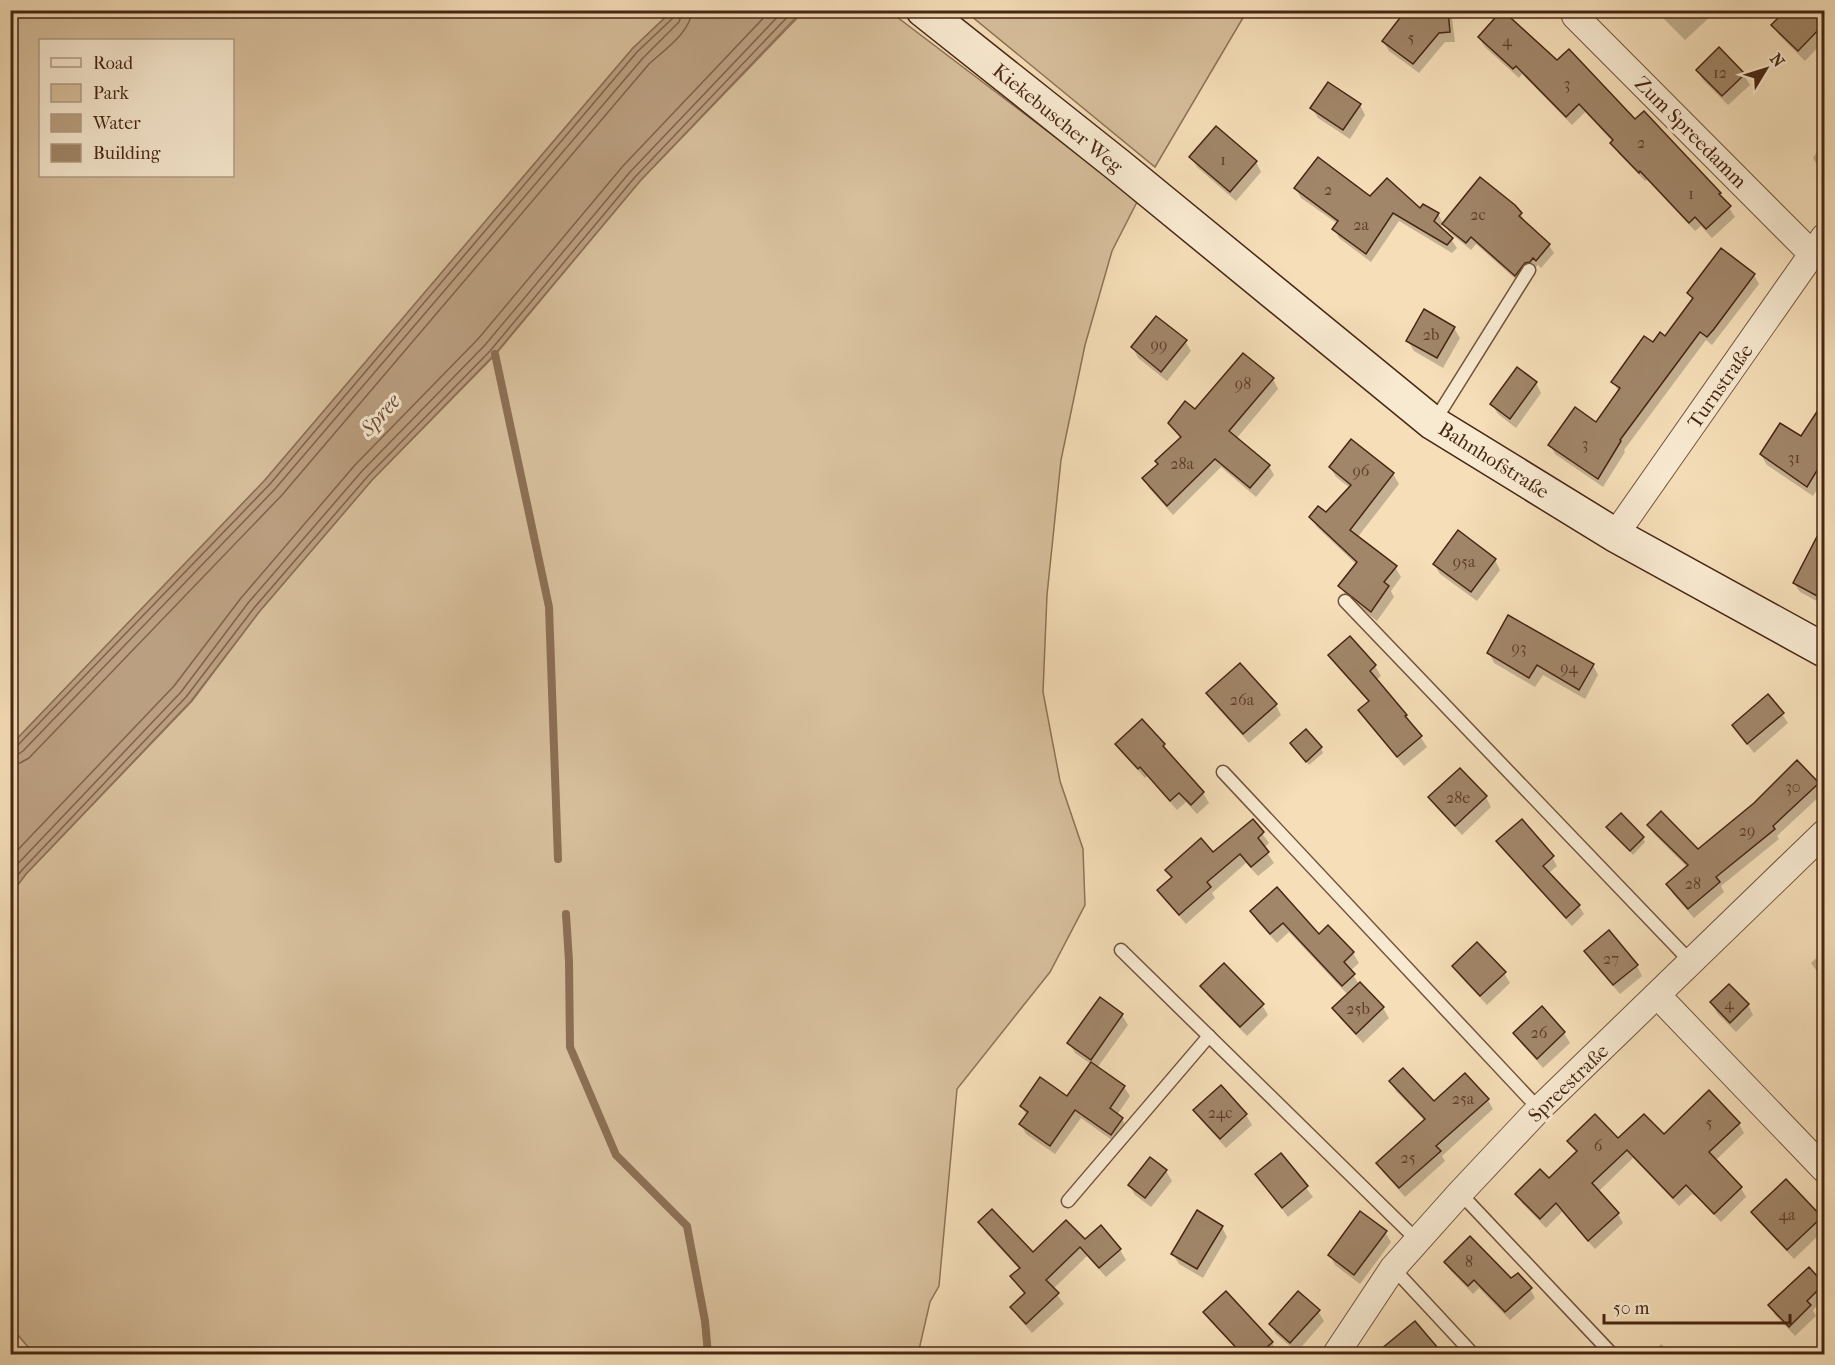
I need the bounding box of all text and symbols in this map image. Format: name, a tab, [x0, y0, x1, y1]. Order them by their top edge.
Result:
house number: 5	[1408, 28, 1415, 47]
house number: 4	[1502, 31, 1512, 50]
legend	[39, 39, 234, 177]
north arrow	[1736, 39, 1796, 99]
text: N	[1766, 49, 1789, 71]
text: Road	[93, 53, 133, 74]
street label: Kiekebuscher Weg	[988, 59, 1128, 178]
house number: 12	[1713, 63, 1727, 82]
street label: Zum Spreedamm	[1630, 72, 1751, 193]
house number: 3	[1564, 74, 1570, 93]
text: Park	[93, 83, 130, 104]
text: Water	[92, 113, 141, 134]
house number: 2	[1637, 133, 1645, 152]
text: Building	[93, 143, 161, 164]
house number: 1	[1220, 150, 1226, 169]
house number: 2	[1324, 180, 1332, 199]
house number: 1	[1688, 184, 1694, 203]
house number: 2c	[1470, 205, 1486, 224]
house number: 2a	[1353, 215, 1369, 234]
house number: 2b	[1423, 325, 1439, 344]
house number: 99	[1151, 335, 1167, 354]
street label: Turnstraße	[1683, 340, 1758, 433]
house number: 98	[1235, 374, 1251, 393]
water label: Spree	[354, 389, 405, 442]
street label: Bahnhofstraße	[1434, 417, 1553, 504]
house number: 3	[1582, 434, 1588, 453]
house number: 31	[1788, 448, 1800, 467]
house number: 28a	[1170, 454, 1194, 473]
house number: 96	[1352, 461, 1370, 480]
house number: 95a	[1453, 552, 1476, 571]
house number: 93	[1512, 638, 1526, 657]
house number: 94	[1560, 658, 1578, 677]
house number: 26a	[1230, 690, 1255, 709]
house number: 30	[1785, 777, 1801, 796]
house number: 28e	[1446, 788, 1470, 807]
house number: 29	[1739, 821, 1755, 840]
house number: 28	[1685, 874, 1701, 893]
house number: 27	[1603, 949, 1619, 968]
house number: 4	[1724, 994, 1734, 1013]
house number: 25b	[1346, 999, 1370, 1018]
house number: 26	[1531, 1023, 1548, 1042]
street label: Spreestraße	[1524, 1039, 1613, 1127]
house number: 25a	[1452, 1089, 1475, 1108]
house number: 24c	[1208, 1103, 1232, 1122]
house number: 5	[1706, 1113, 1713, 1132]
house number: 6	[1594, 1136, 1603, 1155]
house number: 25	[1400, 1148, 1416, 1167]
house number: 4a	[1779, 1205, 1796, 1224]
house number: 8	[1465, 1252, 1473, 1271]
scale bar	[1604, 1287, 1790, 1325]
text: 50 m	[1613, 1298, 1650, 1319]

